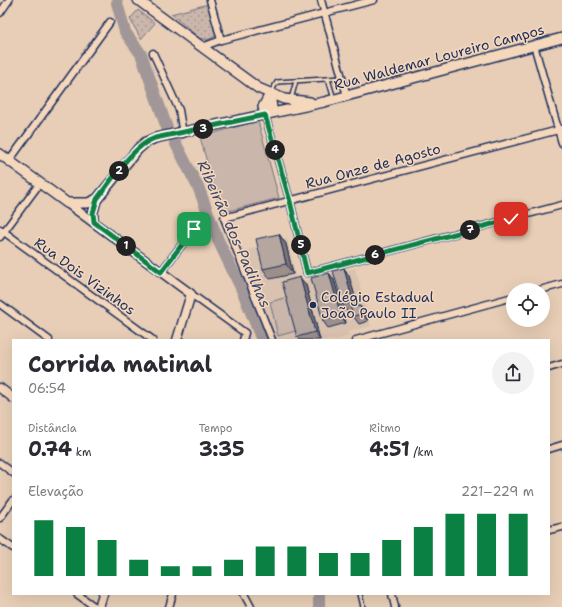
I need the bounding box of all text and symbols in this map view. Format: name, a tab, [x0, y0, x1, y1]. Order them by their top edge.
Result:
street label: Rua Waldemar Loureiro Campos	[332, 20, 546, 94]
pin: 3	[193, 119, 213, 139]
text: 3	[199, 121, 207, 136]
street label: Rua Onze de Agosto	[303, 139, 443, 193]
pin: 4	[265, 140, 285, 160]
text: 4	[271, 142, 279, 157]
water label: Ribeirão dos Padilhas	[192, 157, 276, 311]
pin: 2	[109, 161, 129, 181]
text: 2	[115, 163, 123, 178]
pin	[494, 202, 528, 236]
icon: check	[500, 208, 522, 230]
pin	[177, 212, 211, 246]
icon: arrive	[183, 218, 205, 240]
pin: 7	[460, 220, 480, 240]
text: 7	[466, 222, 474, 237]
street label: Rua Dois Vizinhos	[31, 233, 139, 319]
pin: 5	[291, 235, 311, 255]
pin: 1	[116, 236, 136, 256]
text: 5	[298, 237, 304, 252]
text: 1	[123, 238, 129, 253]
pin: 6	[365, 245, 385, 265]
text: 6	[371, 247, 379, 262]
map controls	[506, 283, 550, 327]
button: locate	[506, 283, 550, 327]
place label: Colégio Estadual João Paulo II	[321, 288, 435, 322]
marker: Colégio Estadual João Paulo II	[308, 300, 318, 310]
text: Corrida matinal	[28, 350, 212, 379]
button: share	[492, 352, 534, 394]
text: 06:54	[28, 380, 66, 397]
text: Distância	[28, 421, 77, 436]
text: Tempo	[199, 421, 233, 436]
text: Ritmo	[369, 421, 401, 436]
text: 0.74	[28, 436, 72, 462]
text: 3:35	[199, 436, 244, 462]
text: 4:51	[369, 436, 410, 462]
text: km	[72, 445, 91, 460]
text: /km	[410, 445, 433, 460]
text: Elevação	[28, 483, 84, 500]
text: 221–229 m	[461, 483, 534, 500]

